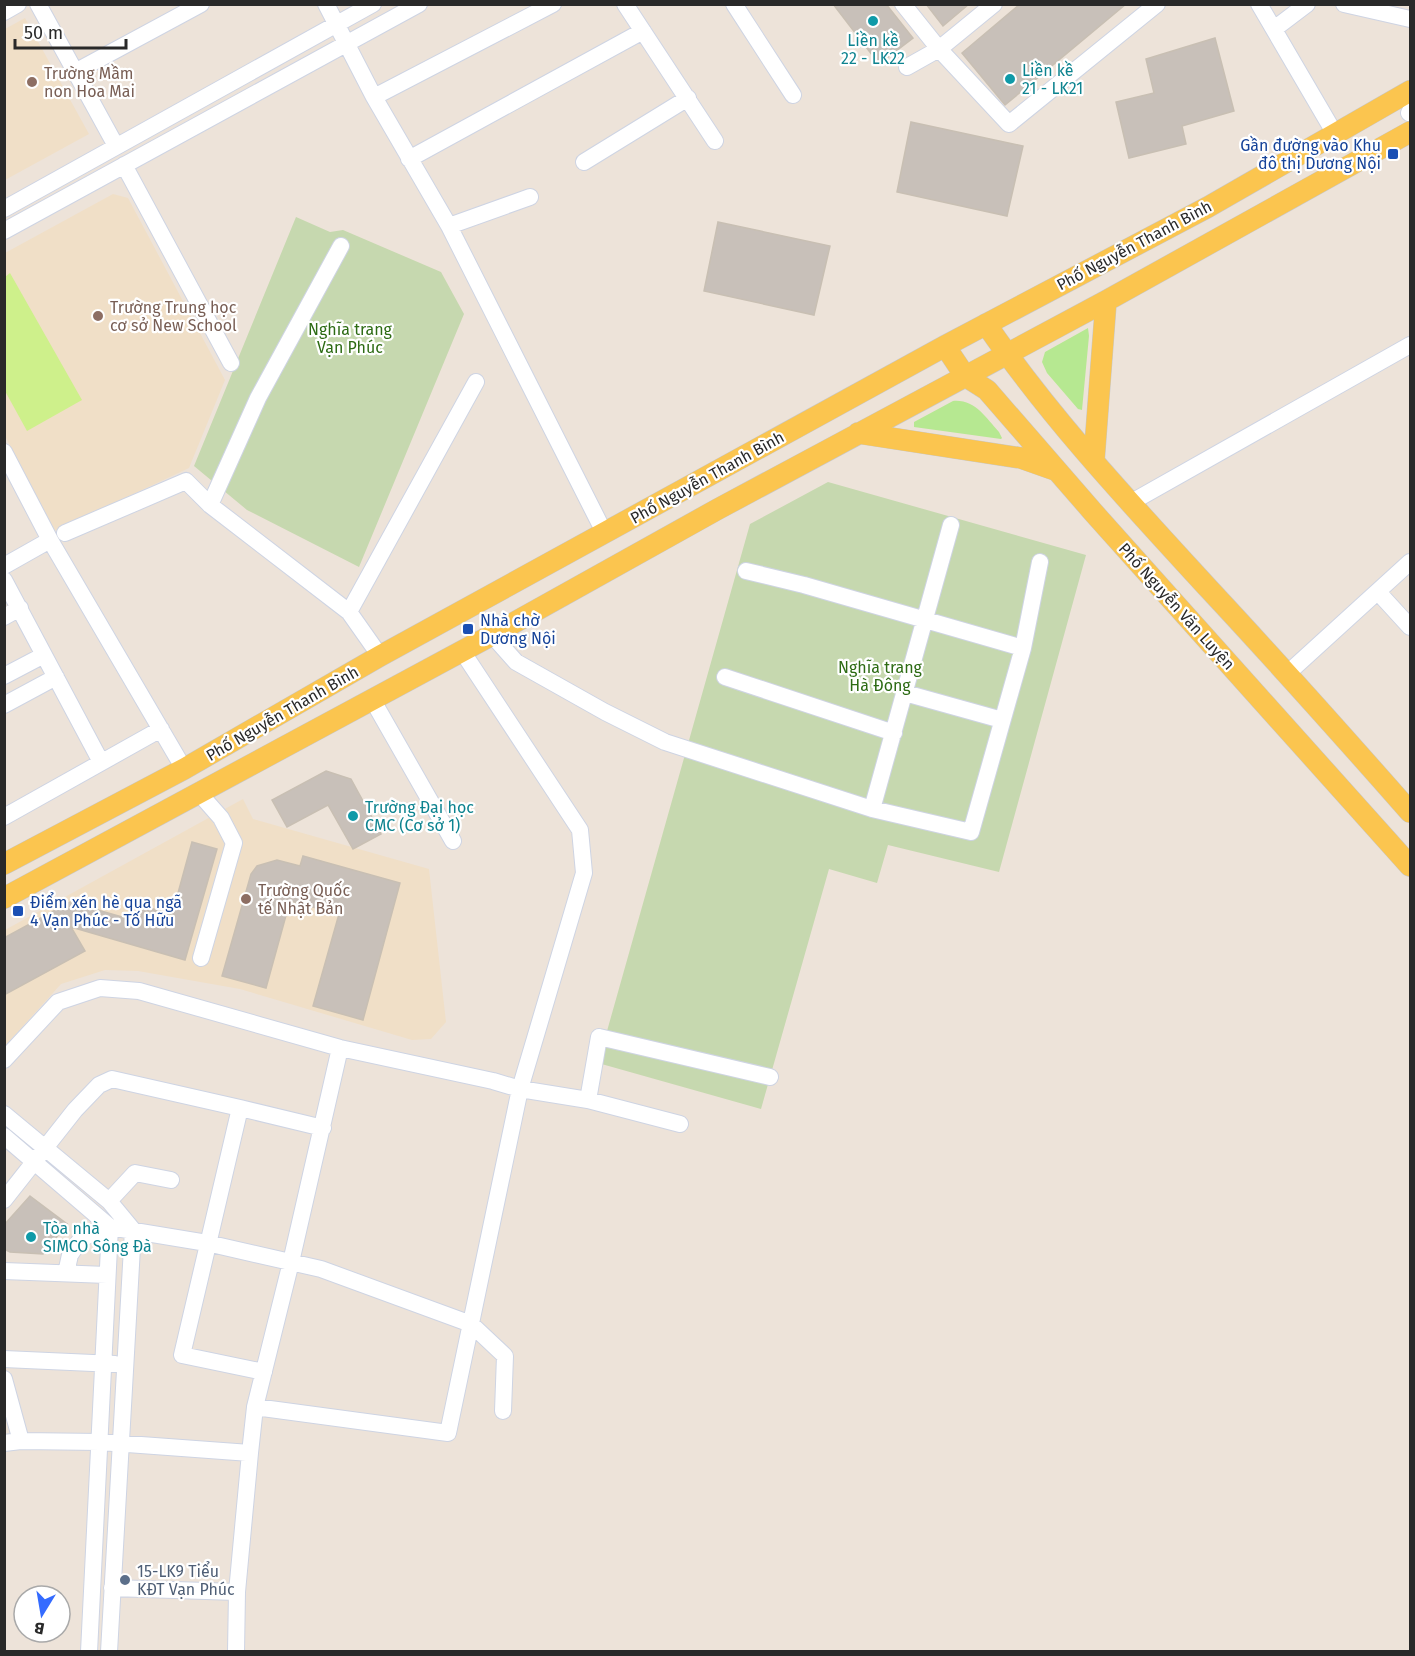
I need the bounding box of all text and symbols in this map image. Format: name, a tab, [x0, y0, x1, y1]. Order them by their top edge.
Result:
scale bar	[15, 12, 126, 50]
marker: Liền kề 22 - LK22	[866, 14, 880, 28]
text: 50 m	[24, 22, 63, 44]
place label: Liền kề 22 - LK22	[841, 30, 905, 68]
place label: Liền kề 21 - LK21	[1022, 60, 1083, 98]
place label: Trường Mầm non Hoa Mai	[44, 63, 135, 101]
marker: Liền kề 21 - LK21	[1003, 72, 1017, 86]
marker: Trường Mầm non Hoa Mai	[25, 75, 39, 89]
place label: Gần đường vào Khu đô thị Dương Nội	[1240, 135, 1381, 173]
marker: Gần đường vào Khu đô thị Dương Nội	[1386, 147, 1400, 161]
street label: Phố Nguyễn Thanh Bình	[1053, 196, 1215, 294]
place label: Trường Trung học cơ sở New School	[110, 298, 237, 335]
marker: Trường Trung học cơ sở New School	[91, 309, 105, 323]
park label: Nghĩa trang Vạn Phúc	[308, 320, 393, 357]
street label: Phố Nguyễn Thanh Bình	[627, 426, 787, 528]
street label: Phố Nguyễn Văn Luyện	[1115, 538, 1239, 674]
place label: Nhà chờ Dương Nội	[480, 611, 556, 648]
marker: Nhà chờ Dương Nội	[461, 622, 475, 636]
park label: Nghĩa trang Hà Đông	[838, 658, 923, 695]
street label: Phố Nguyễn Thanh Bình	[202, 661, 362, 765]
place label: Trường Đại học CMC (Cơ sở 1)	[365, 798, 474, 835]
marker: Trường Đại học CMC (Cơ sở 1)	[346, 809, 360, 823]
place label: Trường Quốc tế Nhật Bản	[258, 880, 350, 918]
place label: Điểm xén hè qua ngã 4 Vạn Phúc - Tố Hữu	[30, 892, 182, 930]
marker: Trường Quốc tế Nhật Bản	[239, 892, 253, 906]
marker: Điểm xén hè qua ngã 4 Vạn Phúc - Tố Hữu	[11, 904, 25, 918]
place label: Tòa nhà SIMCO Sông Đà	[43, 1219, 152, 1256]
marker: Tòa nhà SIMCO Sông Đà	[24, 1230, 38, 1244]
place label: 15-LK9 Tiểu KĐT Vạn Phúc	[137, 1561, 235, 1599]
marker: 15-LK9 Tiểu KĐT Vạn Phúc	[118, 1573, 132, 1587]
north arrow	[12, 1584, 72, 1644]
text: B	[32, 1618, 46, 1639]

